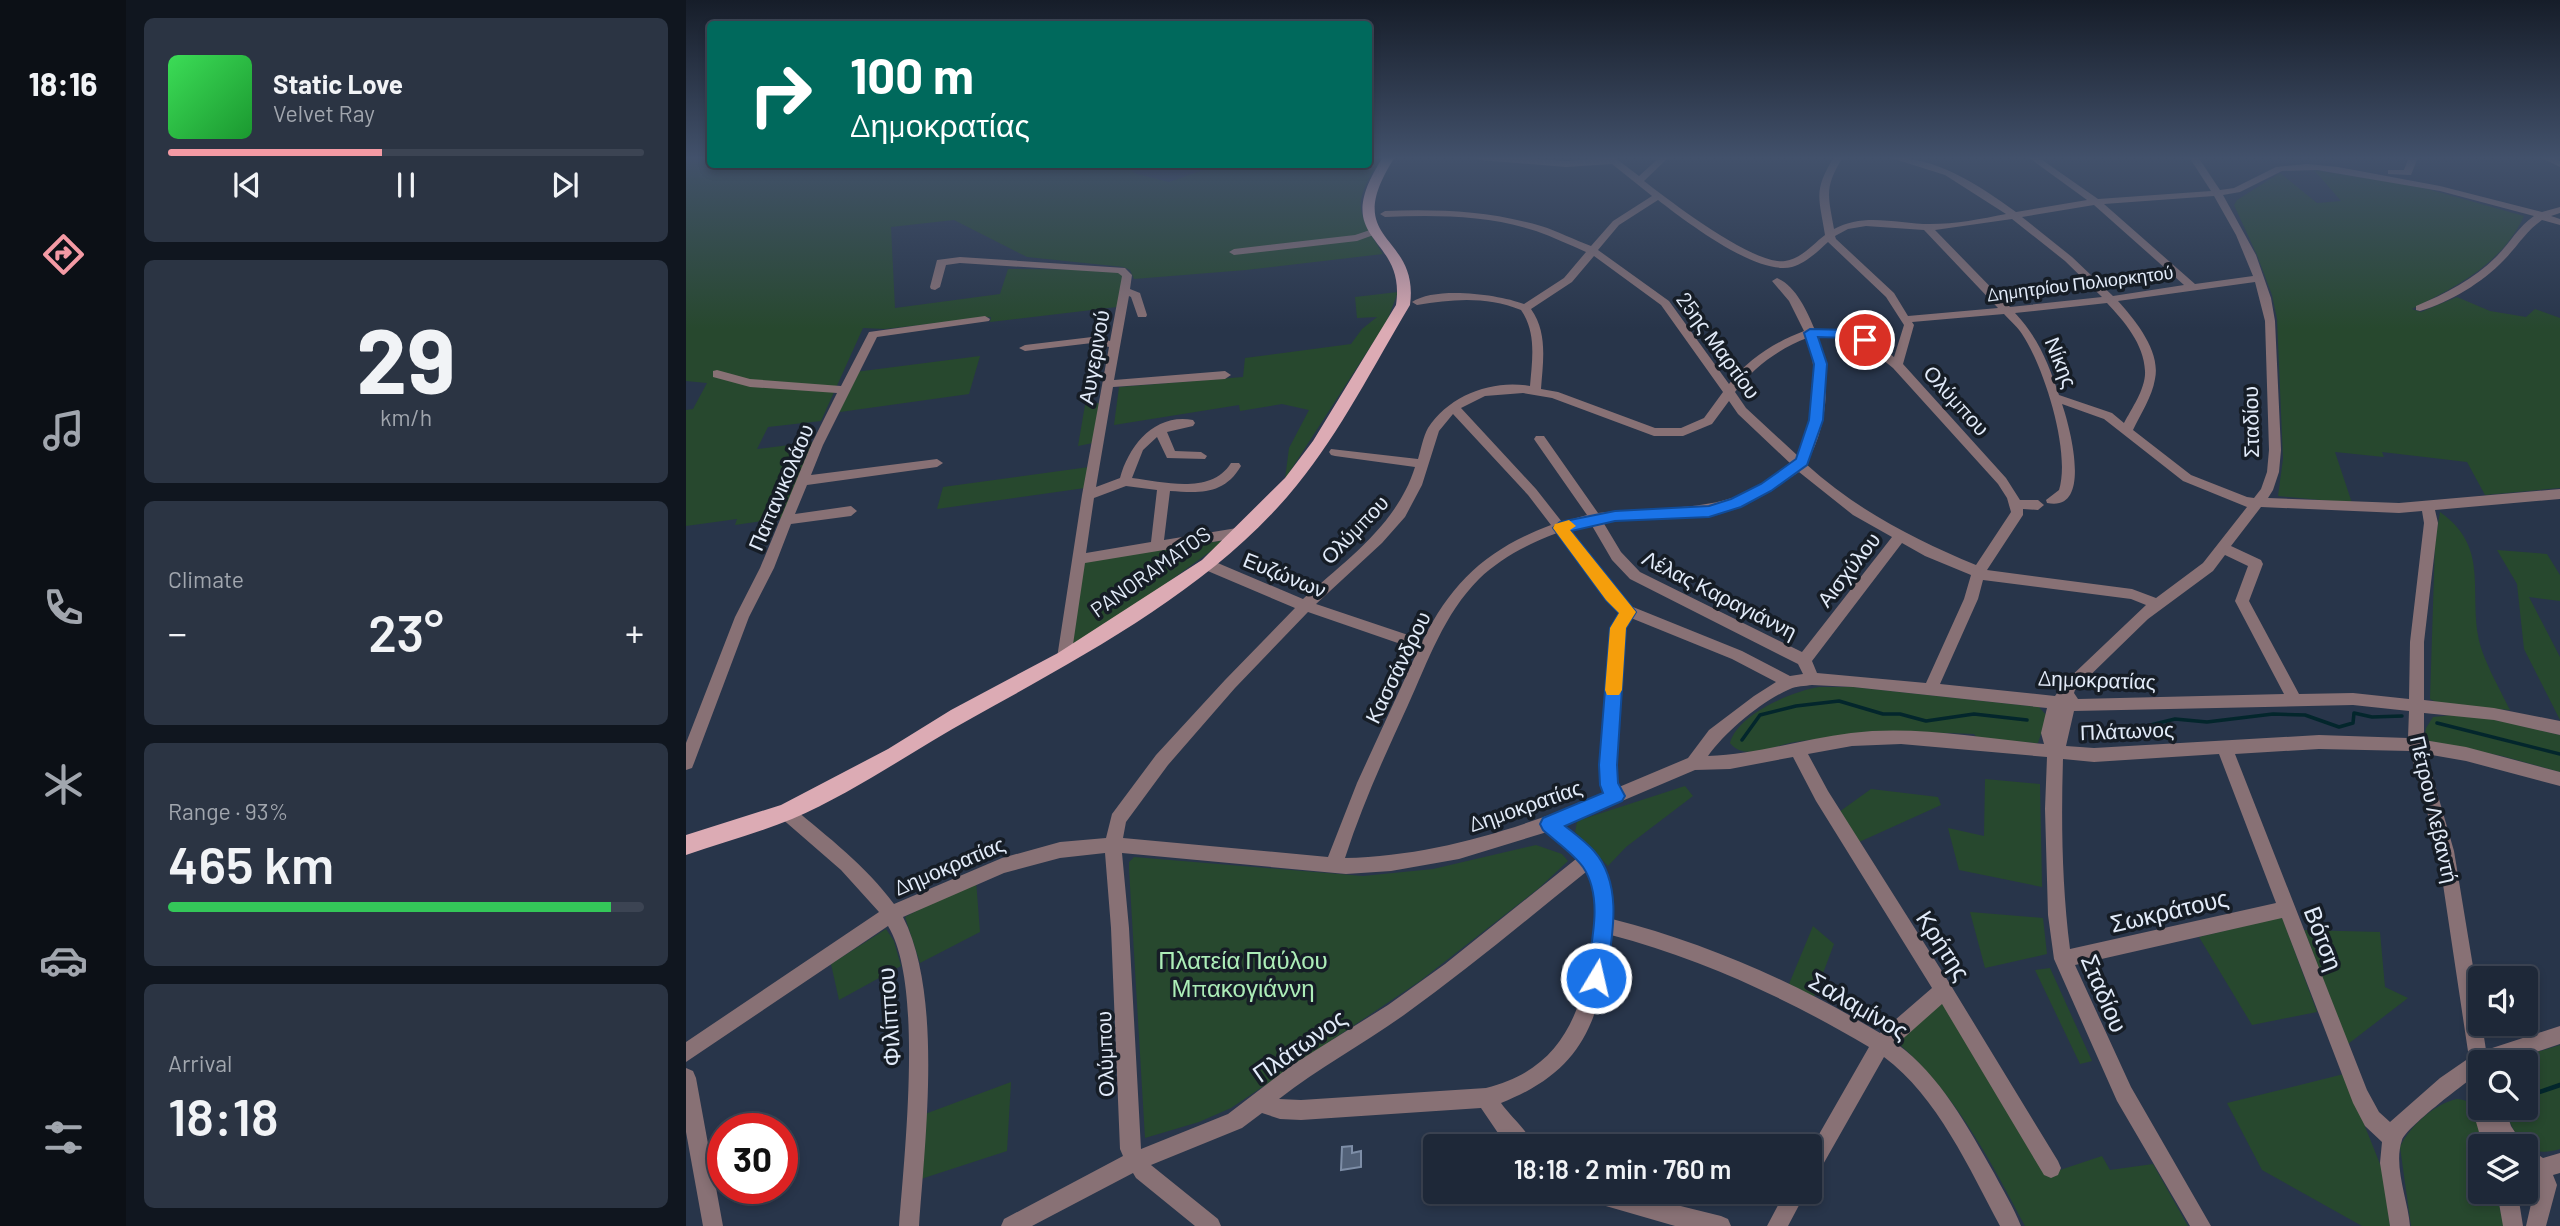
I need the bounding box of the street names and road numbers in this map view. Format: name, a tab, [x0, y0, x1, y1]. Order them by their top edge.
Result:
street label: Δημητρίου Πολιορκητού	[1985, 261, 2175, 305]
street label: 25ης Μαρτίου	[1672, 287, 1766, 403]
street label: Αυγερινού	[1072, 308, 1114, 406]
street label: Νίκης	[2041, 333, 2083, 391]
street label: Ολύμπου	[1919, 360, 1995, 440]
street label: Σταδίου	[2237, 386, 2263, 458]
street label: Παπανικολάου	[742, 420, 818, 554]
street label: Ολύμπου	[1315, 489, 1393, 569]
street label: PANORAMATOS	[1085, 520, 1215, 622]
street label: Αισχύλου	[1811, 527, 1885, 611]
street label: Λέλας Καραγιάννη	[1639, 544, 1801, 644]
street label: Ευζώνων	[1240, 546, 1330, 602]
street label: Κασσάνδρου	[1359, 607, 1435, 727]
street label: Δημοκρατίας	[2038, 664, 2156, 694]
street label: Πλάτωνος	[2079, 716, 2175, 744]
street label: Πέτρου Λεβαντή	[2406, 733, 2464, 885]
street label: Δημοκρατίας	[1465, 774, 1585, 836]
street label: Δημοκρατίας	[890, 830, 1008, 900]
street label: Σωκράτους	[2107, 882, 2231, 938]
street label: Βότση	[2299, 902, 2349, 974]
street label: Κρήτης	[1911, 905, 1977, 985]
street label: Σταδίου	[2076, 950, 2134, 1036]
street label: Σαλαμίνος	[1804, 965, 1914, 1045]
street label: Φιλίππου	[870, 966, 906, 1068]
street label: Πλάτωνος	[1247, 1002, 1351, 1088]
street label: Ολύμπου	[1090, 1011, 1118, 1097]

